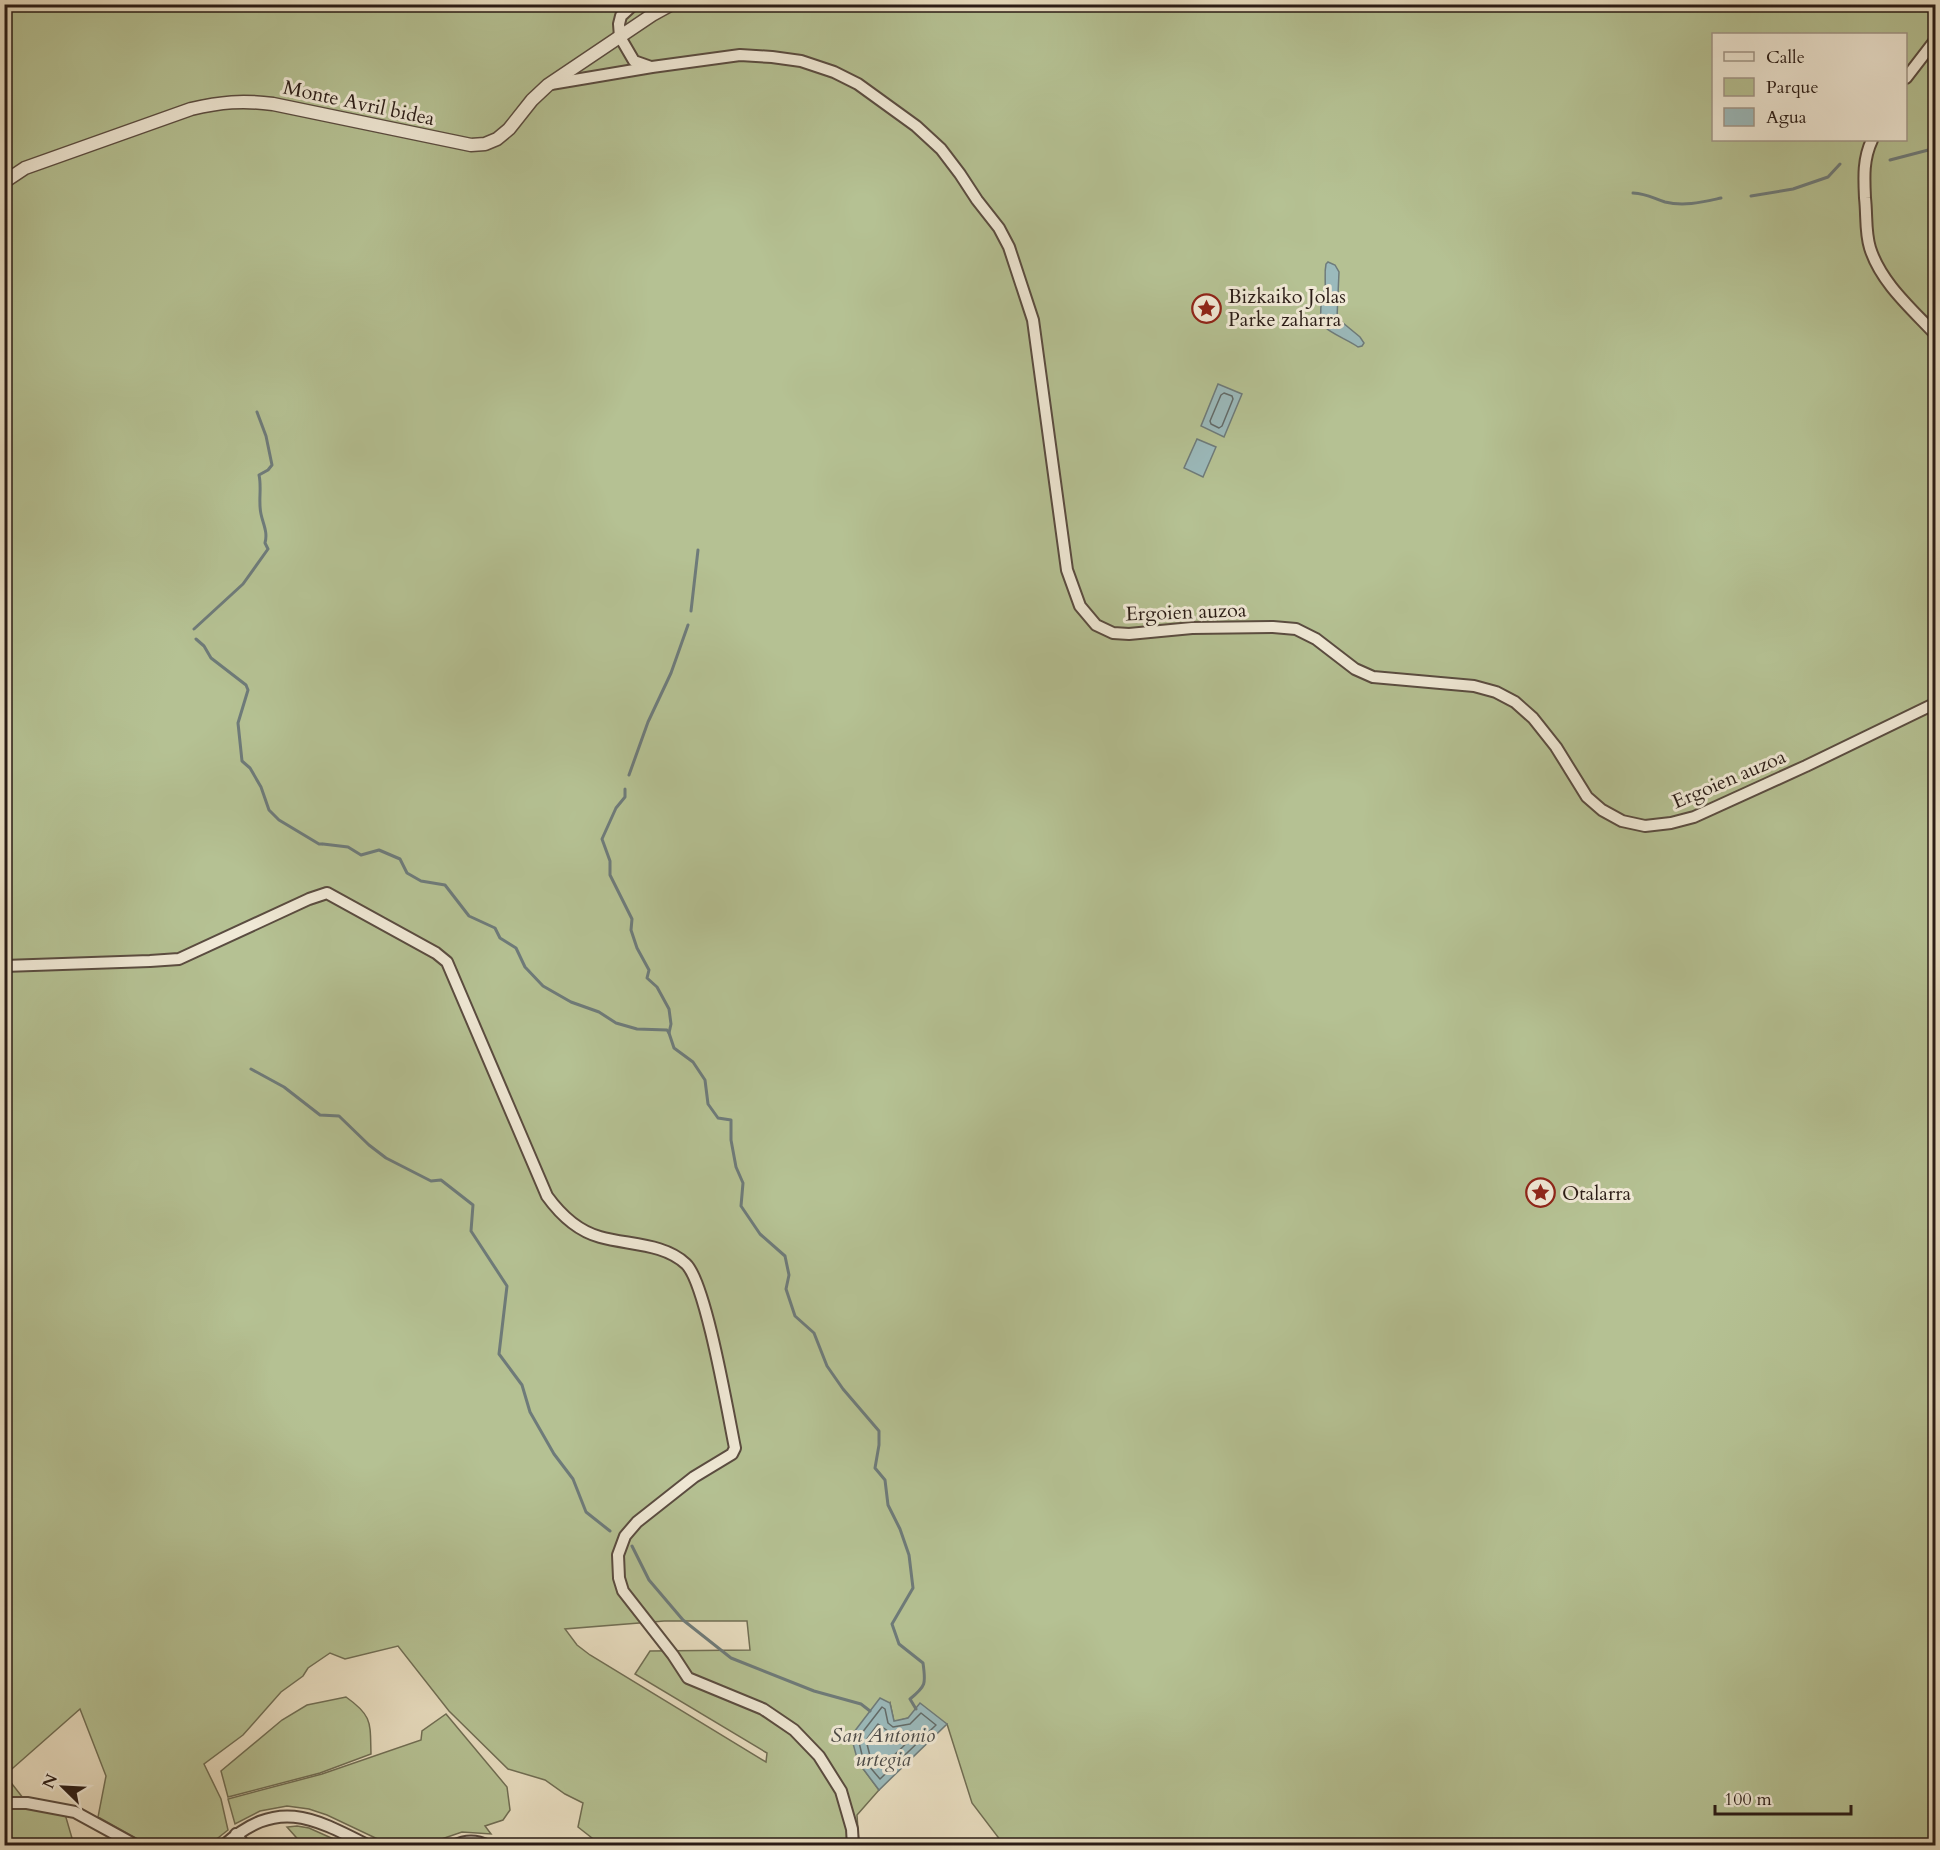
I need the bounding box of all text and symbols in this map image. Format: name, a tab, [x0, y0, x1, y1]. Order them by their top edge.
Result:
legend	[1712, 33, 1907, 141]
text: Calle	[1766, 45, 1805, 70]
street label: Monte Avril bidea	[281, 74, 438, 132]
text: Parque	[1766, 75, 1819, 100]
text: Agua	[1766, 105, 1807, 130]
place label: Bizkaiko Jolas Parke zaharra	[1228, 283, 1346, 333]
place icon: Bizkaiko Jolas Parke zaharra	[1191, 292, 1223, 324]
street label: Ergoien auzoa	[1125, 596, 1247, 628]
street label: Ergoien auzoa	[1668, 743, 1790, 815]
place icon: Otalarra	[1525, 1177, 1557, 1209]
place label: Otalarra	[1562, 1180, 1632, 1207]
water label: San Antonio urtegia	[831, 1721, 936, 1774]
north arrow	[33, 1757, 93, 1817]
text: N	[37, 1770, 63, 1792]
scale bar	[1715, 1778, 1852, 1816]
text: 100 m	[1724, 1787, 1772, 1812]

